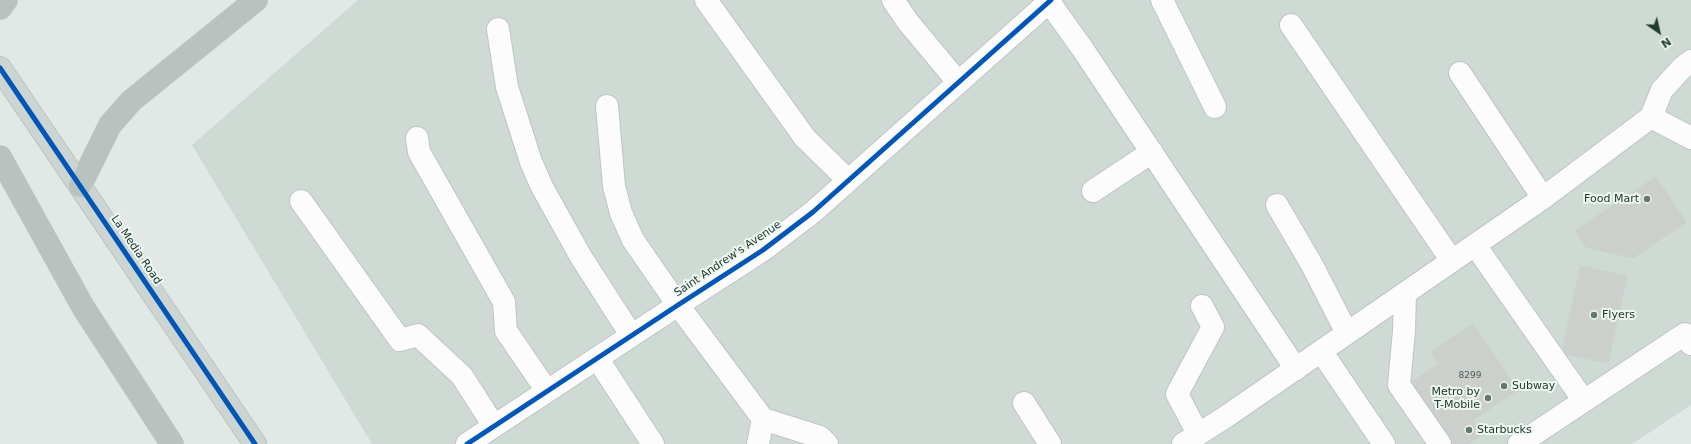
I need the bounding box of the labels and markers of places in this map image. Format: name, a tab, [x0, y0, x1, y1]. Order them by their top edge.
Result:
place label: Food Mart	[1584, 192, 1639, 206]
marker: Food Mart	[1642, 194, 1652, 204]
place label: Flyers	[1602, 308, 1635, 322]
marker: Flyers	[1589, 310, 1599, 320]
place label: Subway	[1512, 379, 1555, 393]
marker: Subway	[1499, 381, 1509, 391]
place label: Metro by T-Mobile	[1431, 385, 1480, 411]
marker: Metro by T-Mobile	[1483, 393, 1493, 403]
place label: Starbucks	[1477, 423, 1532, 437]
marker: Starbucks	[1464, 425, 1474, 435]

